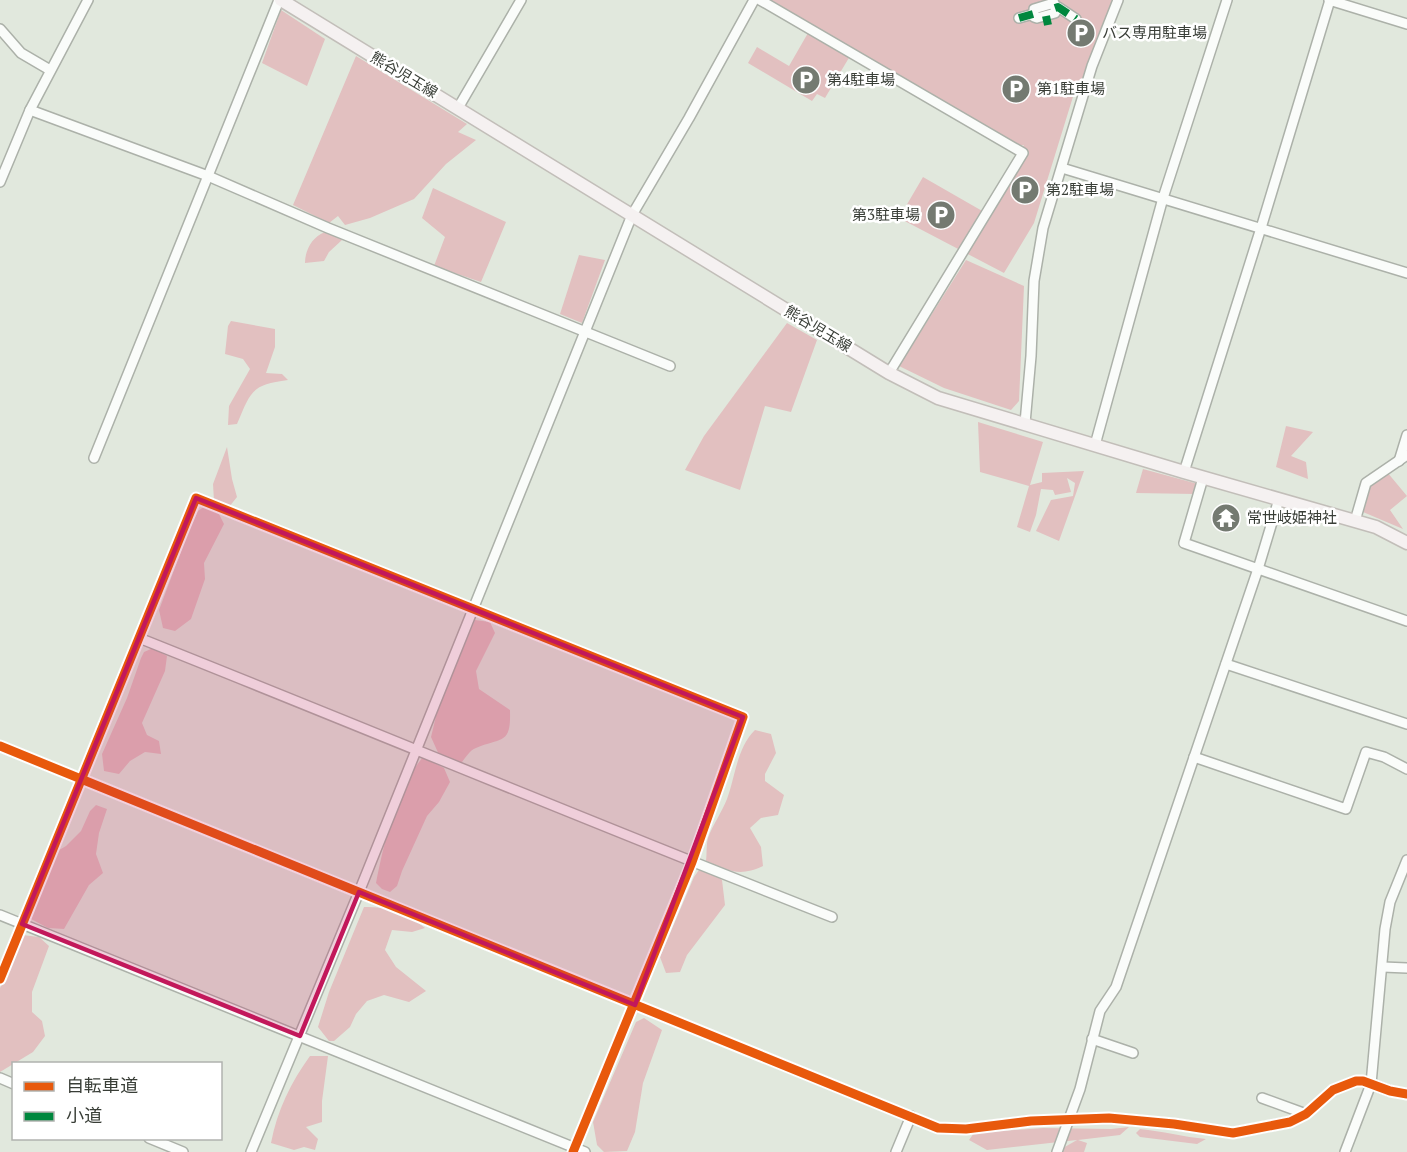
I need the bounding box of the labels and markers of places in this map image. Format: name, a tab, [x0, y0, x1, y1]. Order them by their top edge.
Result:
parking icon: バス専用駐車場	[1065, 17, 1097, 49]
place label: バス専用駐車場	[1102, 22, 1207, 42]
parking icon: 第4駐車場	[790, 64, 822, 96]
place label: 第4駐車場	[827, 69, 895, 89]
parking icon: 第1駐車場	[1000, 73, 1032, 105]
place label: 第1駐車場	[1037, 78, 1105, 98]
parking icon: 第2駐車場	[1009, 174, 1041, 206]
place label: 第2駐車場	[1046, 179, 1114, 199]
parking icon: 第3駐車場	[925, 199, 957, 231]
place label: 第3駐車場	[852, 204, 920, 224]
temple icon: 常世岐姫神社	[1210, 502, 1242, 534]
place label: 常世岐姫神社	[1247, 507, 1337, 527]

